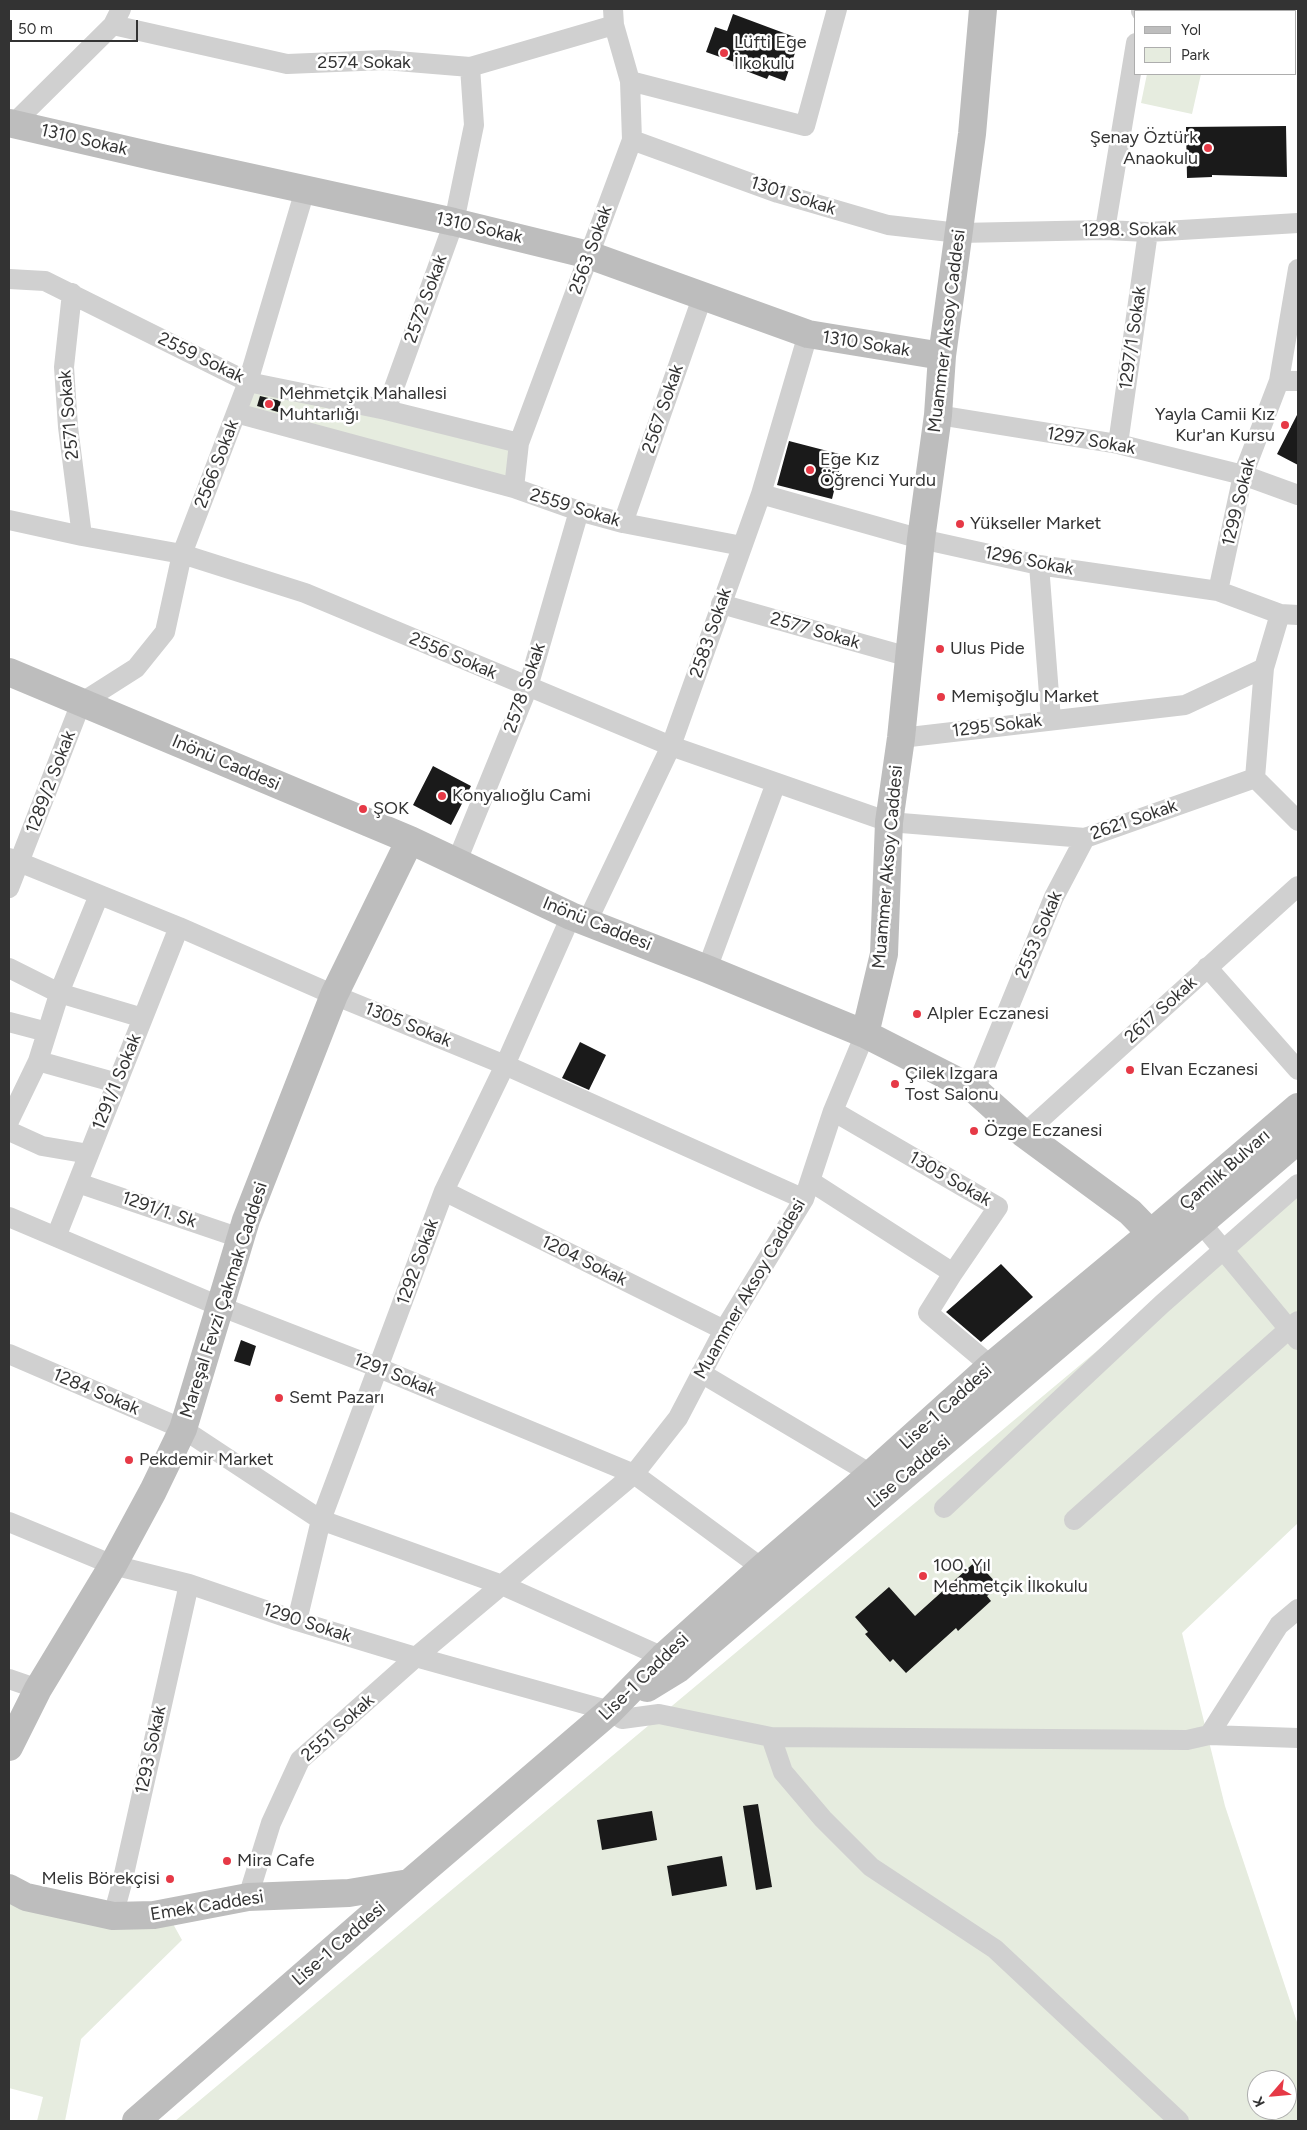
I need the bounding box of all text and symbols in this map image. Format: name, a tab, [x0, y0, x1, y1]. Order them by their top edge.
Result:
scale bar	[12, 10, 140, 42]
legend	[1134, 10, 1297, 75]
text: 50 m	[18, 20, 53, 38]
text: Yol	[1181, 21, 1201, 39]
place label: Lüfti Ege İlkokulu	[734, 32, 807, 74]
text: Park	[1181, 46, 1210, 64]
marker: Lüfti Ege İlkokulu	[718, 47, 730, 59]
street label: 2574 Sokak	[317, 52, 411, 74]
street label: 1310 Sokak	[38, 120, 130, 160]
place label: Şenay Öztürk Anaokulu	[1090, 127, 1198, 170]
marker: Şenay Öztürk Anaokulu	[1202, 142, 1214, 154]
street label: 1301 Sokak	[748, 172, 838, 220]
street label: 2563 Sokak	[565, 203, 617, 297]
street label: 1310 Sokak	[433, 208, 525, 248]
street label: 1298. Sokak	[1081, 218, 1177, 242]
street label: Muammer Aksoy Caddesi	[924, 228, 970, 434]
street label: 2572 Sokak	[400, 252, 452, 346]
street label: 1297/1 Sokak	[1115, 285, 1151, 391]
street label: 1310 Sokak	[821, 326, 911, 362]
street label: 2559 Sokak	[154, 328, 248, 388]
street label: 2567 Sokak	[638, 362, 688, 456]
street label: 2571 Sokak	[54, 369, 84, 461]
place label: Mehmetçik Mahallesi Muhtarlığı	[279, 383, 447, 426]
marker: Mehmetçik Mahallesi Muhtarlığı	[263, 398, 275, 410]
place label: Yayla Camii Kız Kur'an Kursu	[1155, 404, 1275, 446]
street label: 2566 Sokak	[190, 417, 244, 511]
marker: Yayla Camii Kız Kur'an Kursu	[1279, 419, 1291, 431]
street label: 1297 Sokak	[1045, 423, 1137, 459]
place label: Ege Kız Öğrenci Yurdu	[820, 449, 936, 492]
street label: 1299 Sokak	[1218, 456, 1260, 548]
marker: Ege Kız Öğrenci Yurdu	[804, 464, 816, 476]
street label: 2559 Sokak	[527, 484, 623, 532]
place label: Yükseller Market	[970, 513, 1101, 535]
marker: Yükseller Market	[954, 518, 966, 530]
street label: 1296 Sokak	[983, 542, 1075, 580]
street label: 2583 Sokak	[686, 585, 736, 681]
street label: 2577 Sokak	[768, 608, 862, 654]
street label: 2556 Sokak	[406, 628, 500, 684]
place label: Ulus Pide	[950, 638, 1025, 660]
street label: 2578 Sokak	[500, 640, 550, 736]
marker: Ulus Pide	[934, 643, 946, 655]
place label: Memişoğlu Market	[951, 686, 1099, 708]
marker: Memişoğlu Market	[935, 691, 947, 703]
street label: 1295 Sokak	[951, 710, 1043, 742]
street label: 1289/2 Sokak	[22, 728, 80, 836]
street label: Inönü Caddesi	[169, 730, 283, 796]
street label: Muammer Aksoy Caddesi	[868, 764, 908, 970]
place label: Konyalıoğlu Cami	[452, 785, 591, 807]
marker: Konyalıoğlu Cami	[436, 790, 448, 802]
street label: 2621 Sokak	[1088, 795, 1180, 845]
place label: ŞOK	[373, 798, 409, 820]
marker: ŞOK	[357, 803, 369, 815]
street label: 2553 Sokak	[1011, 888, 1067, 982]
street label: Inönü Caddesi	[539, 892, 655, 956]
street label: 2617 Sokak	[1120, 972, 1202, 1048]
street label: 1305 Sokak	[362, 998, 454, 1052]
place label: Alpler Eczanesi	[927, 1003, 1049, 1025]
marker: Alpler Eczanesi	[911, 1008, 923, 1020]
street label: 1291/1 Sokak	[88, 1031, 146, 1133]
place label: Elvan Eczanesi	[1140, 1059, 1258, 1081]
place label: Çilek Izgara Tost Salonu	[905, 1063, 999, 1106]
marker: Elvan Eczanesi	[1124, 1064, 1136, 1076]
marker: Çilek Izgara Tost Salonu	[889, 1078, 901, 1090]
place label: Özge Eczanesi	[984, 1120, 1102, 1142]
marker: Özge Eczanesi	[968, 1125, 980, 1137]
street label: Çamlık Bulvarı	[1176, 1125, 1274, 1215]
street label: 1305 Sokak	[905, 1147, 995, 1211]
street label: Mareşal Fevzi Çakmak Caddesi	[176, 1179, 272, 1421]
street label: 1291/1. Sk	[119, 1187, 199, 1233]
street label: Muammer Aksoy Caddesi	[690, 1195, 810, 1383]
street label: 1292 Sokak	[392, 1216, 444, 1308]
street label: 1204 Sokak	[538, 1231, 630, 1291]
street label: 1291 Sokak	[350, 1349, 440, 1401]
street label: Lise-1 Caddesi	[895, 1360, 997, 1454]
street label: 1284 Sokak	[49, 1364, 143, 1420]
place label: Semt Pazarı	[289, 1387, 384, 1409]
marker: Semt Pazarı	[273, 1392, 285, 1404]
street label: Lise Caddesi	[863, 1431, 955, 1513]
place label: Pekdemir Market	[139, 1449, 274, 1471]
marker: Pekdemir Market	[123, 1454, 135, 1466]
place label: 100. Yıl Mehmetçik İlkokulu	[933, 1555, 1088, 1598]
marker: 100. Yıl Mehmetçik İlkokulu	[917, 1570, 929, 1582]
street label: 1290 Sokak	[260, 1599, 354, 1647]
street label: Lise-1 Caddesi	[594, 1629, 694, 1725]
street label: 2551 Sokak	[297, 1690, 379, 1766]
street label: 1293 Sokak	[131, 1704, 171, 1796]
place label: Mira Cafe	[237, 1850, 315, 1872]
marker: Mira Cafe	[221, 1855, 233, 1867]
place label: Melis Börekçisi	[42, 1868, 160, 1890]
marker: Melis Börekçisi	[164, 1873, 176, 1885]
street label: Emek Caddesi	[149, 1886, 265, 1926]
street label: Lise-1 Caddesi	[288, 1898, 390, 1990]
north arrow	[1247, 2070, 1297, 2120]
text: K	[1249, 2094, 1269, 2110]

